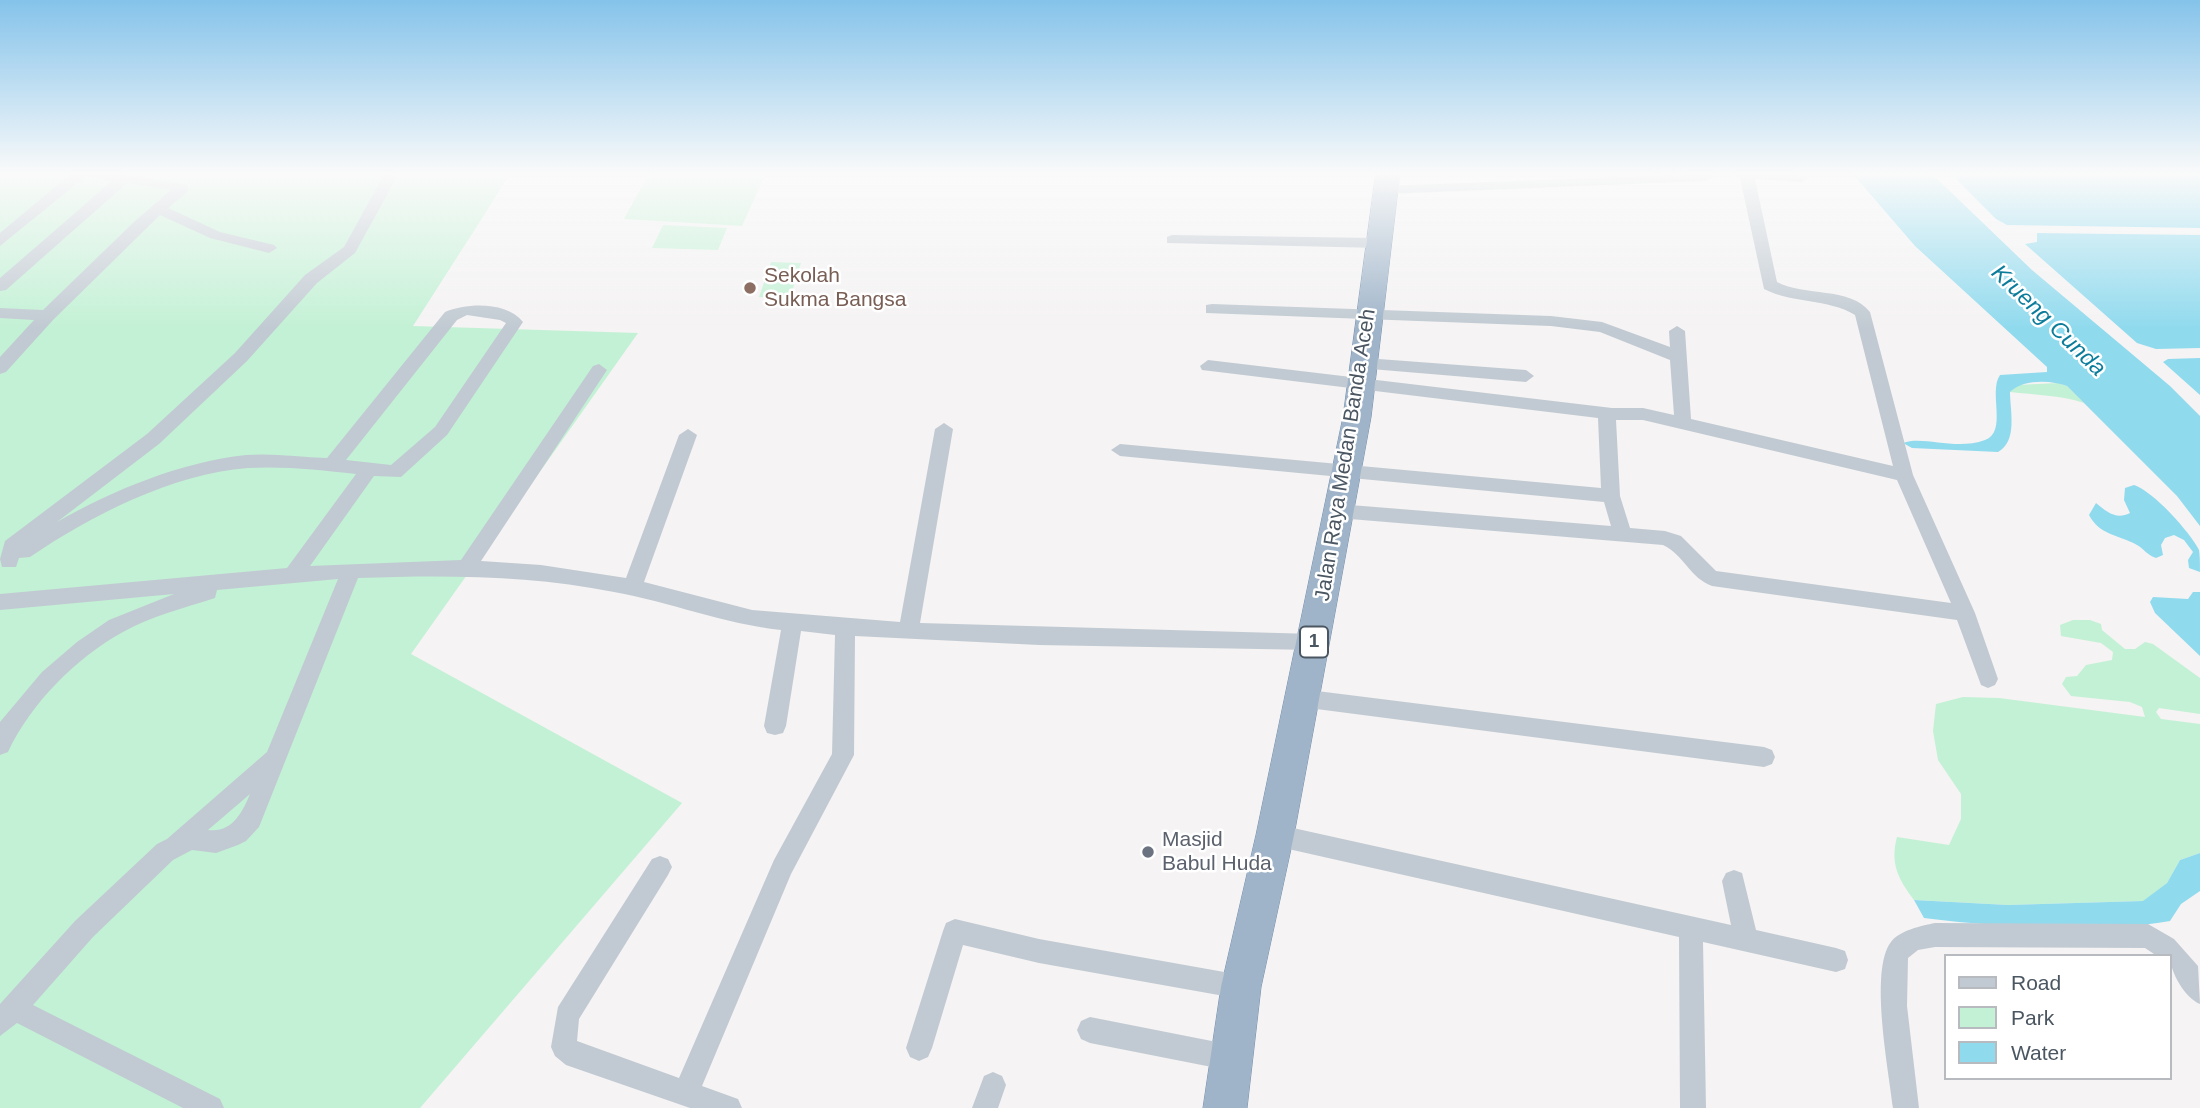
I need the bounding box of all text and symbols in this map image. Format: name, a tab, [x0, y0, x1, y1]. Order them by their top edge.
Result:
water label: Krueng Cunda	[1985, 260, 2111, 382]
place label: Sekolah Sukma Bangsa	[764, 263, 906, 313]
marker: Sekolah Sukma Bangsa	[742, 280, 758, 296]
street label: Jalan Raya Medan Banda Aceh	[1310, 307, 1382, 603]
road number: 1	[1300, 626, 1328, 657]
place label: Masjid Babul Huda	[1162, 827, 1272, 877]
marker: Masjid Babul Huda	[1140, 844, 1156, 860]
legend	[1944, 954, 2172, 1080]
text: Road	[2011, 971, 2061, 994]
text: Park	[2011, 1006, 2054, 1029]
text: Water	[2011, 1041, 2066, 1064]

